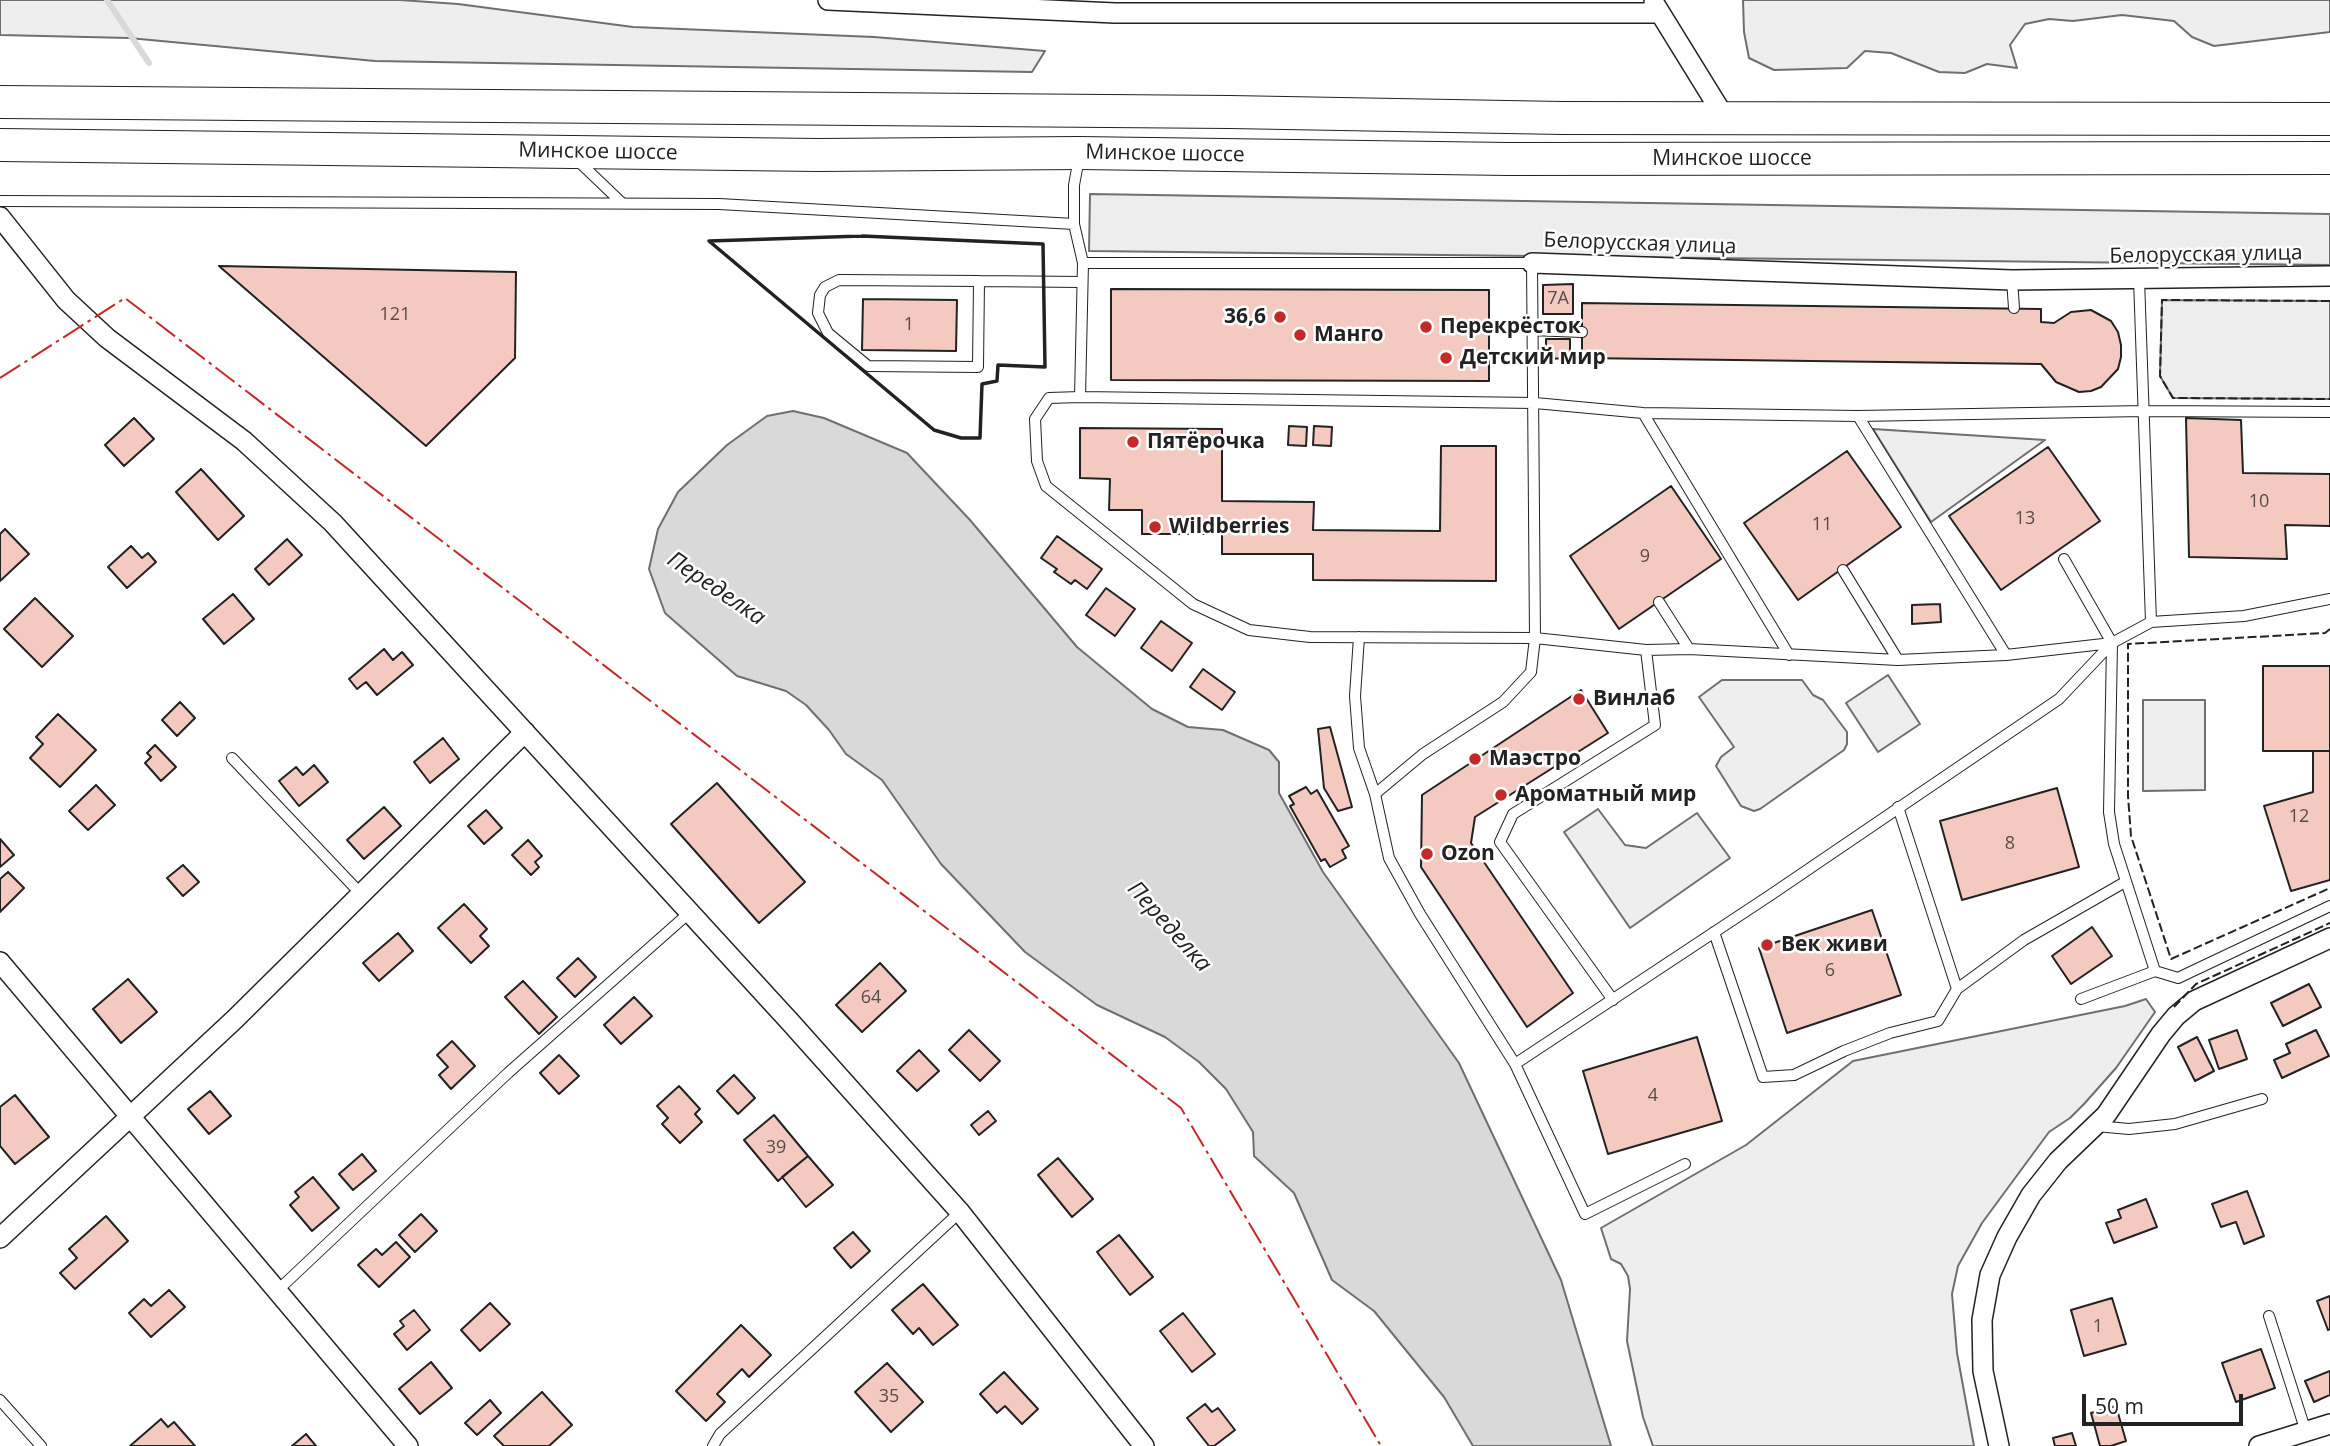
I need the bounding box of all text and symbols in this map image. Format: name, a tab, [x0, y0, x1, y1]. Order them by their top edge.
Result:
street label: Минское шоссе	[518, 138, 678, 166]
street label: Минское шоссе	[1085, 140, 1245, 168]
street label: Минское шоссе	[1652, 146, 1812, 172]
street label: Белорусская улица	[1543, 228, 1737, 260]
street label: Белорусская улица	[2109, 241, 2303, 269]
house number: 7А	[1547, 288, 1569, 310]
house number: 121	[380, 304, 410, 326]
place label: 36,6	[1224, 304, 1266, 330]
marker: 36,6	[1272, 309, 1288, 325]
house number: 1	[904, 314, 914, 336]
place label: Перекрёсток	[1440, 314, 1581, 340]
marker: Перекрёсток	[1418, 319, 1434, 335]
place label: Манго	[1314, 322, 1383, 348]
marker: Манго	[1292, 327, 1308, 343]
place label: Детский мир	[1460, 345, 1606, 371]
marker: Детский мир	[1438, 350, 1454, 366]
place label: Пятёрочка	[1147, 429, 1265, 455]
marker: Пятёрочка	[1125, 434, 1141, 450]
house number: 10	[2249, 491, 2269, 513]
house number: 13	[2015, 508, 2035, 530]
place label: Wildberries	[1169, 514, 1289, 540]
house number: 11	[1812, 514, 1832, 536]
marker: Wildberries	[1147, 519, 1163, 535]
water label: Переделка	[662, 546, 770, 632]
house number: 9	[1640, 546, 1650, 568]
place label: Винлаб	[1593, 686, 1675, 712]
marker: Винлаб	[1571, 691, 1587, 707]
place label: Маэстро	[1489, 746, 1581, 772]
marker: Маэстро	[1467, 751, 1483, 767]
place label: Ароматный мир	[1515, 782, 1696, 808]
marker: Ароматный мир	[1493, 787, 1509, 803]
house number: 12	[2289, 806, 2309, 828]
house number: 8	[2005, 833, 2015, 855]
place label: Ozon	[1441, 841, 1495, 867]
marker: Ozon	[1419, 846, 1435, 862]
water label: Переделка	[1121, 876, 1217, 978]
place label: Век живи	[1781, 932, 1888, 958]
marker: Век живи	[1759, 937, 1775, 953]
house number: 6	[1825, 960, 1835, 982]
house number: 64	[861, 987, 881, 1009]
house number: 4	[1648, 1085, 1658, 1107]
house number: 39	[766, 1137, 786, 1159]
house number: 1	[2093, 1316, 2103, 1338]
scale bar	[2085, 1380, 2246, 1424]
house number: 35	[879, 1386, 899, 1408]
text: 50 m	[2095, 1392, 2144, 1420]

